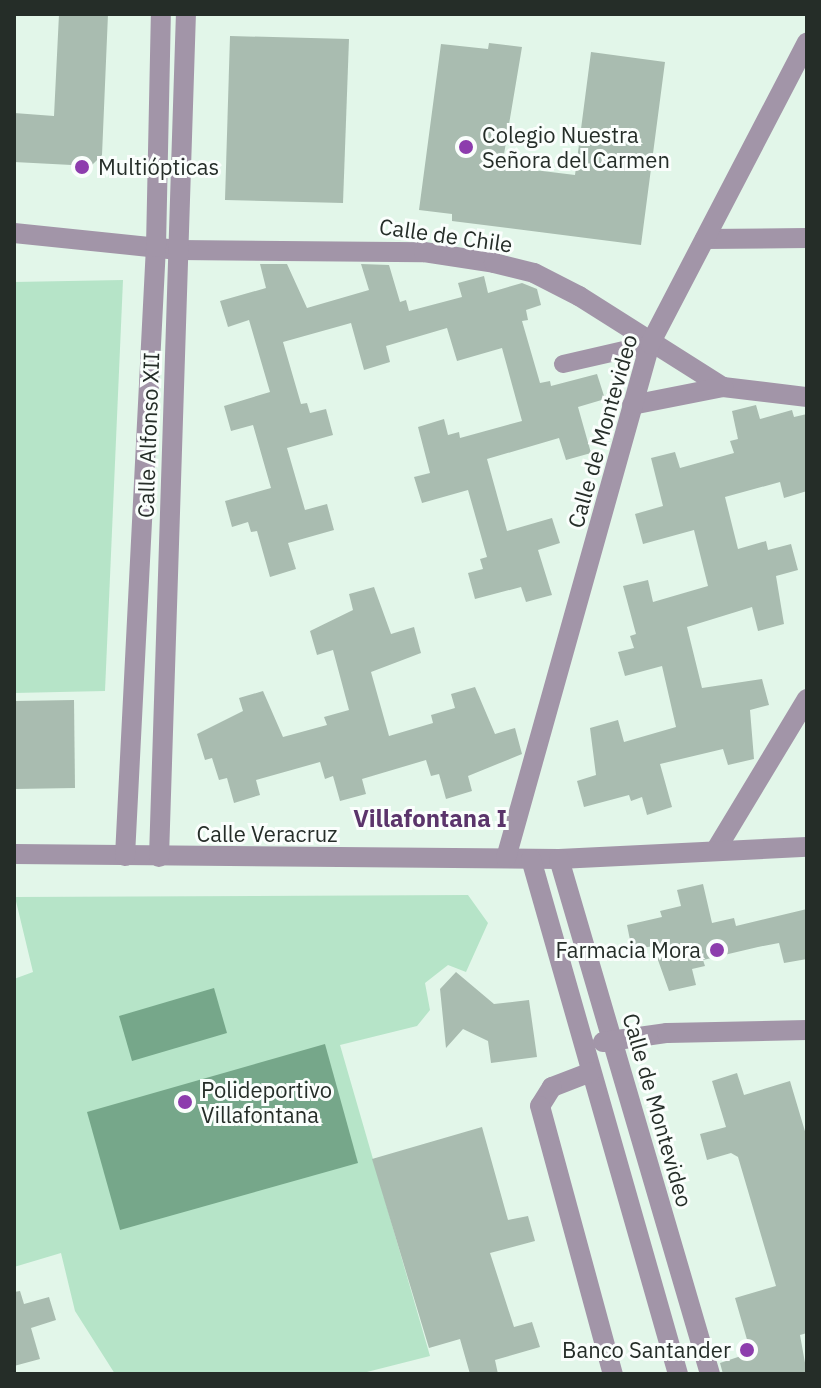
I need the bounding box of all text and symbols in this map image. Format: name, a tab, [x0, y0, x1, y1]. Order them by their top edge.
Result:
place label: Colegio Nuestra Señora del Carmen	[482, 121, 670, 172]
marker: Colegio Nuestra Señora del Carmen	[457, 138, 475, 156]
place label: Multiópticas	[98, 154, 219, 180]
marker: Multiópticas	[73, 158, 91, 176]
street label: Calle de Chile	[378, 213, 514, 257]
street label: Calle de Montevideo	[562, 331, 642, 531]
street label: Calle Alfonso XII	[132, 352, 164, 518]
district label: Villafontana I	[353, 805, 507, 833]
street label: Calle Veracruz	[197, 821, 337, 847]
place label: Farmacia Mora	[555, 937, 701, 963]
marker: Farmacia Mora	[708, 941, 726, 959]
street label: Calle de Montevideo	[618, 1010, 698, 1210]
place label: Polideportivo Villafontana	[201, 1076, 332, 1128]
marker: Polideportivo Villafontana	[176, 1093, 194, 1111]
place label: Banco Santander	[562, 1337, 731, 1363]
marker: Banco Santander	[738, 1341, 756, 1359]

